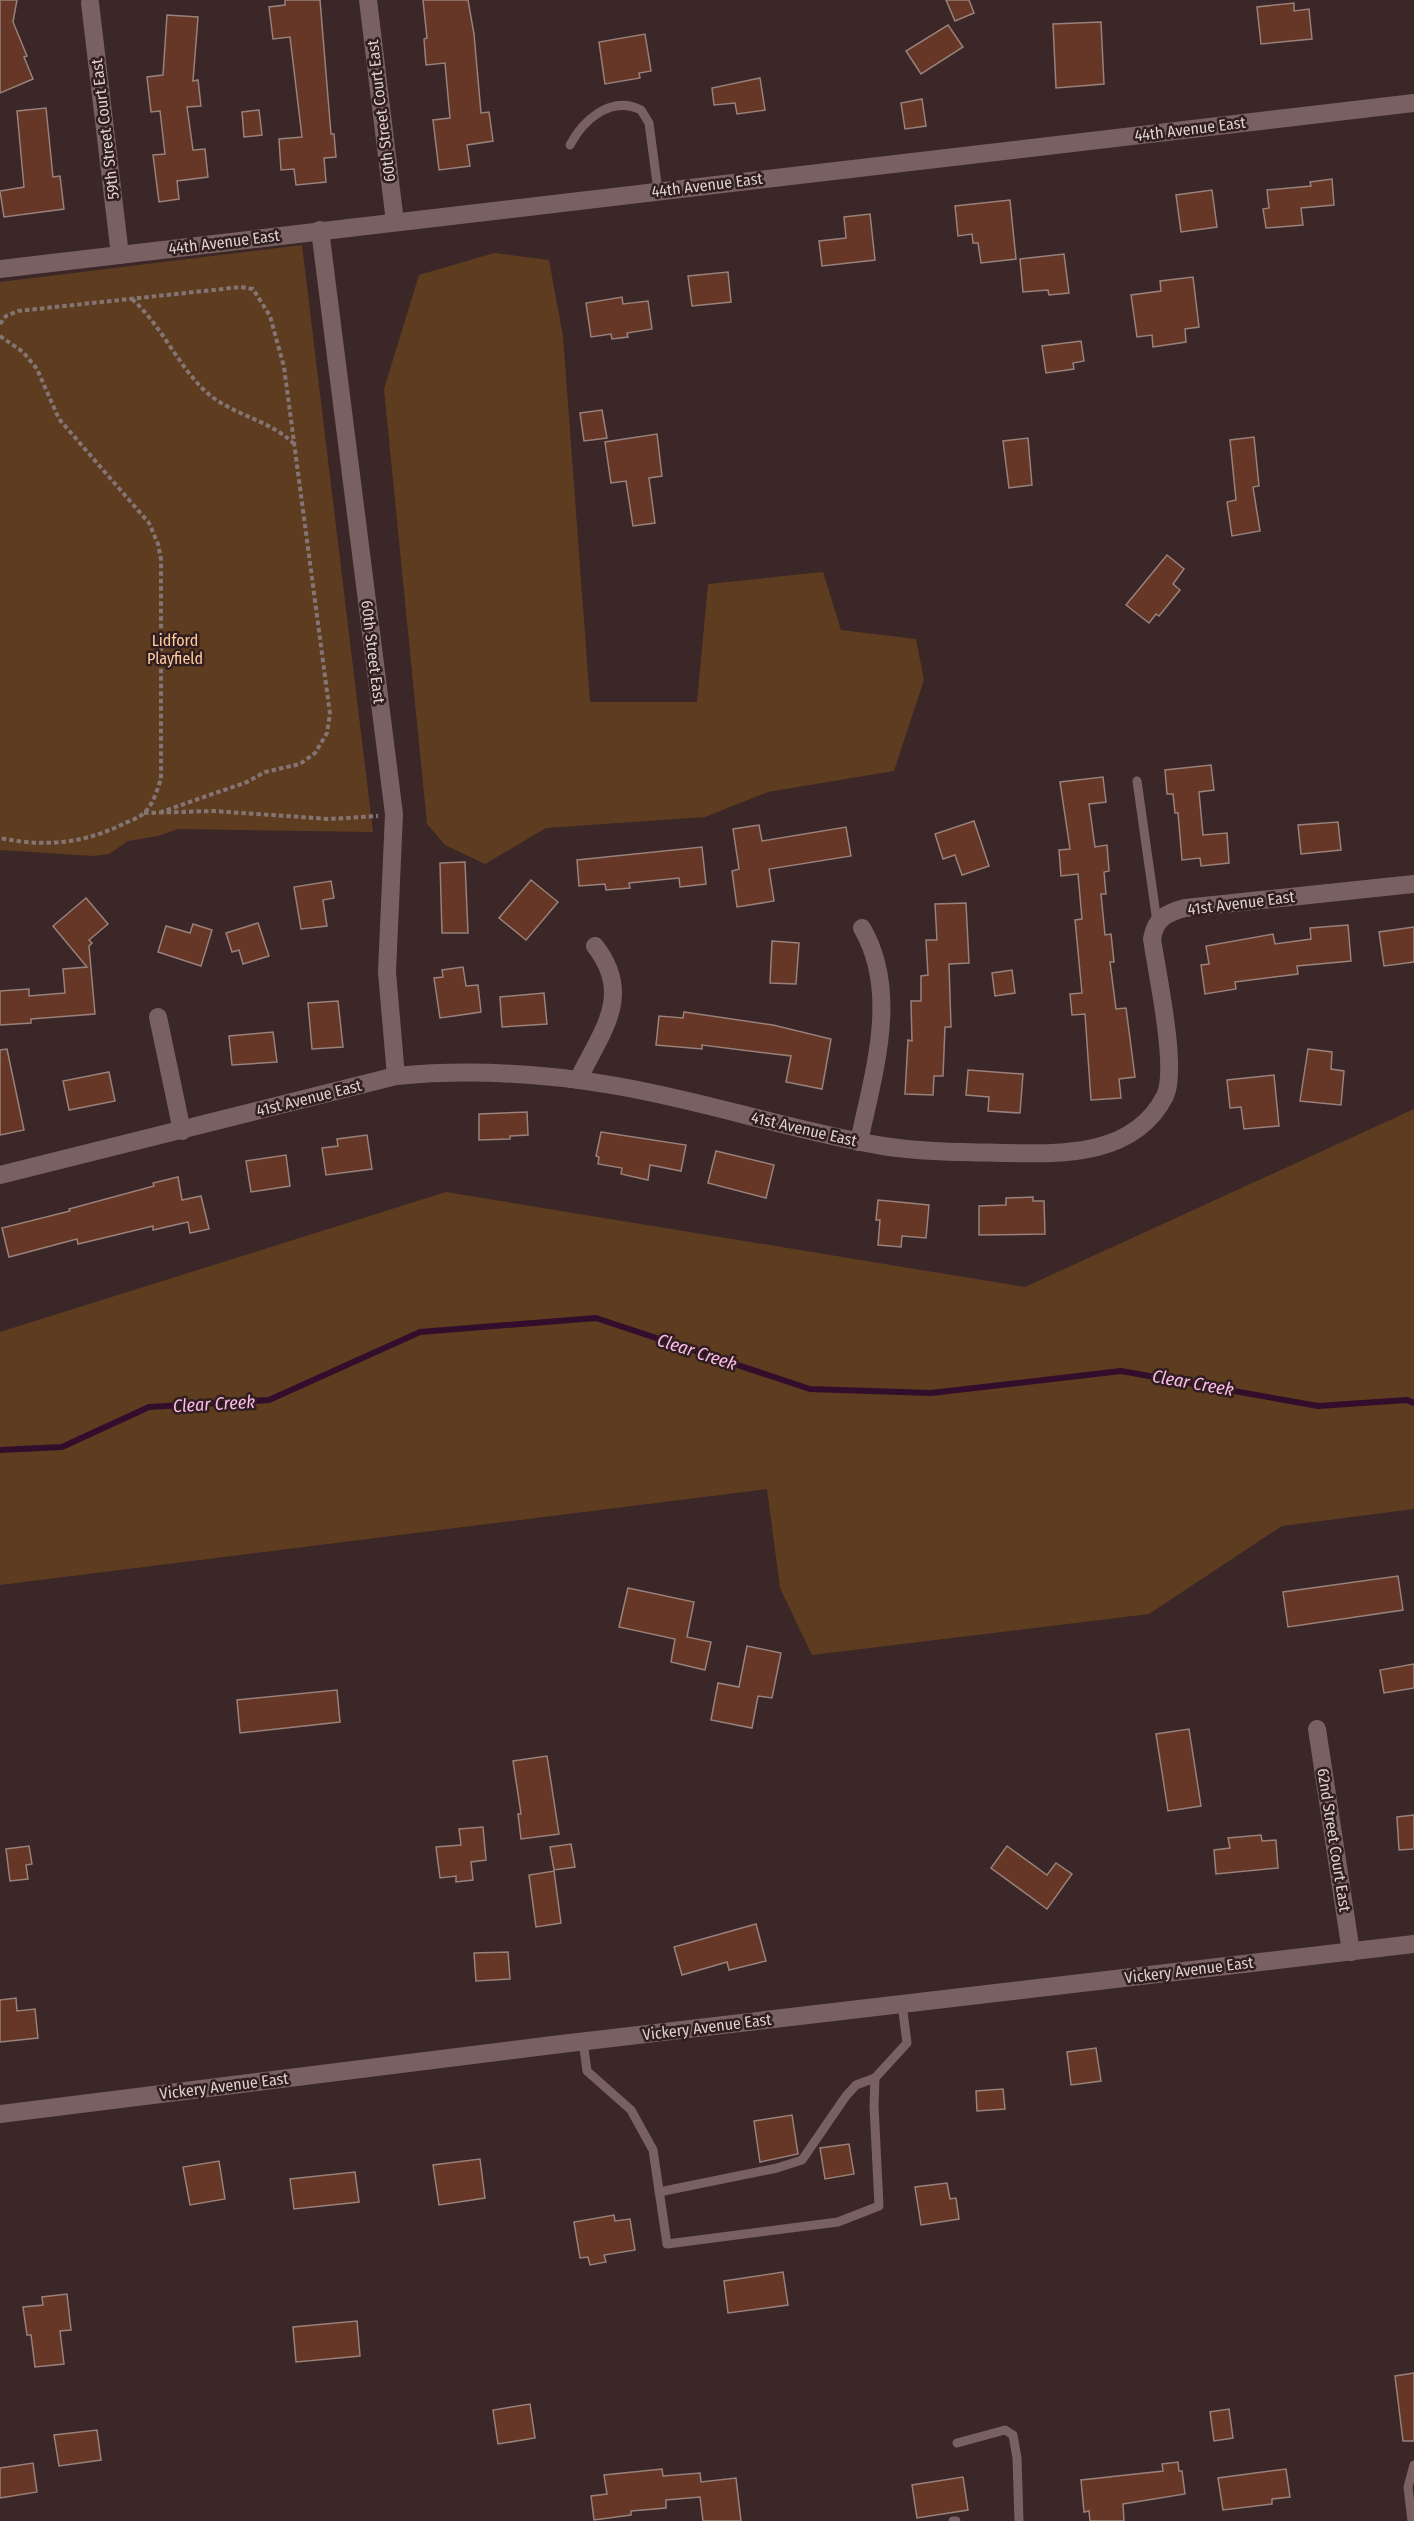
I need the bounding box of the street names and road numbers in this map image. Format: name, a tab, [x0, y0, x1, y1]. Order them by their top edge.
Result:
street label: 60th Street Court East	[363, 38, 399, 183]
street label: 59th Street Court East	[87, 57, 123, 200]
street label: 44th Avenue East	[1133, 113, 1247, 145]
street label: 44th Avenue East	[650, 169, 764, 201]
street label: 44th Avenue East	[167, 226, 281, 258]
street label: 60th Street East	[357, 599, 389, 705]
street label: 41st Avenue East	[1186, 887, 1296, 919]
street label: 41st Avenue East	[254, 1076, 364, 1120]
street label: 41st Avenue East	[749, 1108, 859, 1151]
street label: 62nd Street Court East	[1313, 1767, 1355, 1914]
street label: Vickery Avenue East	[1123, 1953, 1255, 1987]
street label: Vickery Avenue East	[641, 2010, 773, 2044]
street label: Vickery Avenue East	[158, 2069, 290, 2103]

